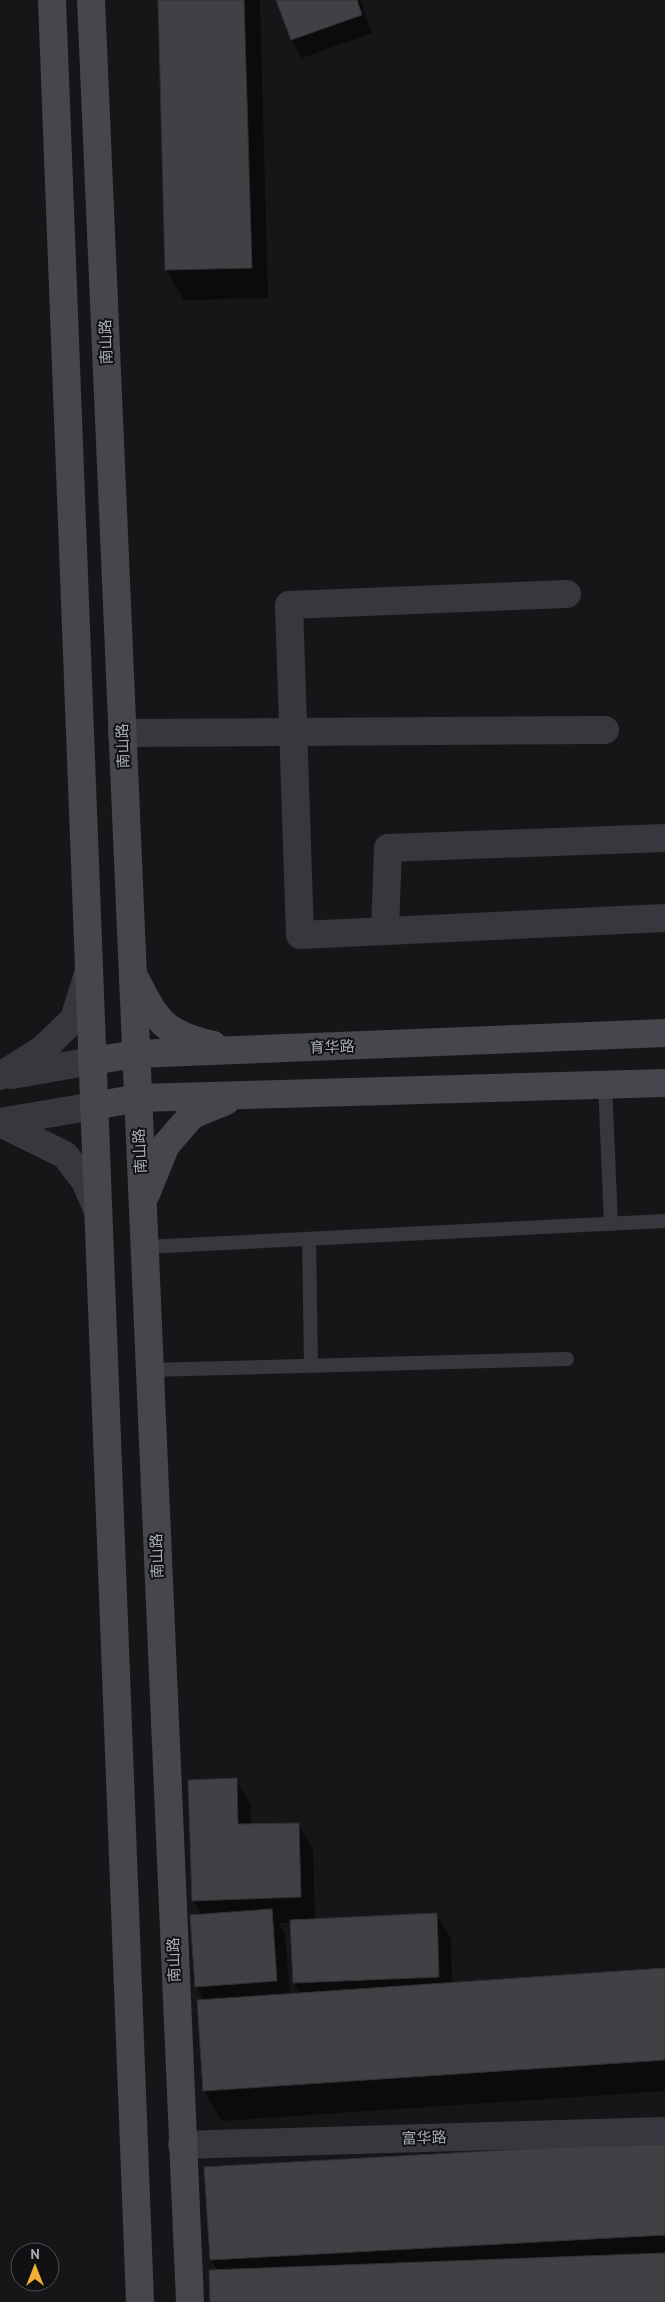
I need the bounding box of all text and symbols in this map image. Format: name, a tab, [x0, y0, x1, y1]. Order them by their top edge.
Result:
street label: 南山路	[95, 319, 116, 365]
street label: 南山路	[112, 723, 133, 769]
street label: 育华路	[309, 1036, 355, 1057]
street label: 南山路	[129, 1128, 150, 1174]
street label: 南山路	[146, 1533, 167, 1579]
street label: 南山路	[163, 1937, 184, 1983]
street label: 富华路	[401, 2127, 447, 2148]
north arrow	[10, 2242, 60, 2292]
text: N	[30, 2245, 40, 2263]

